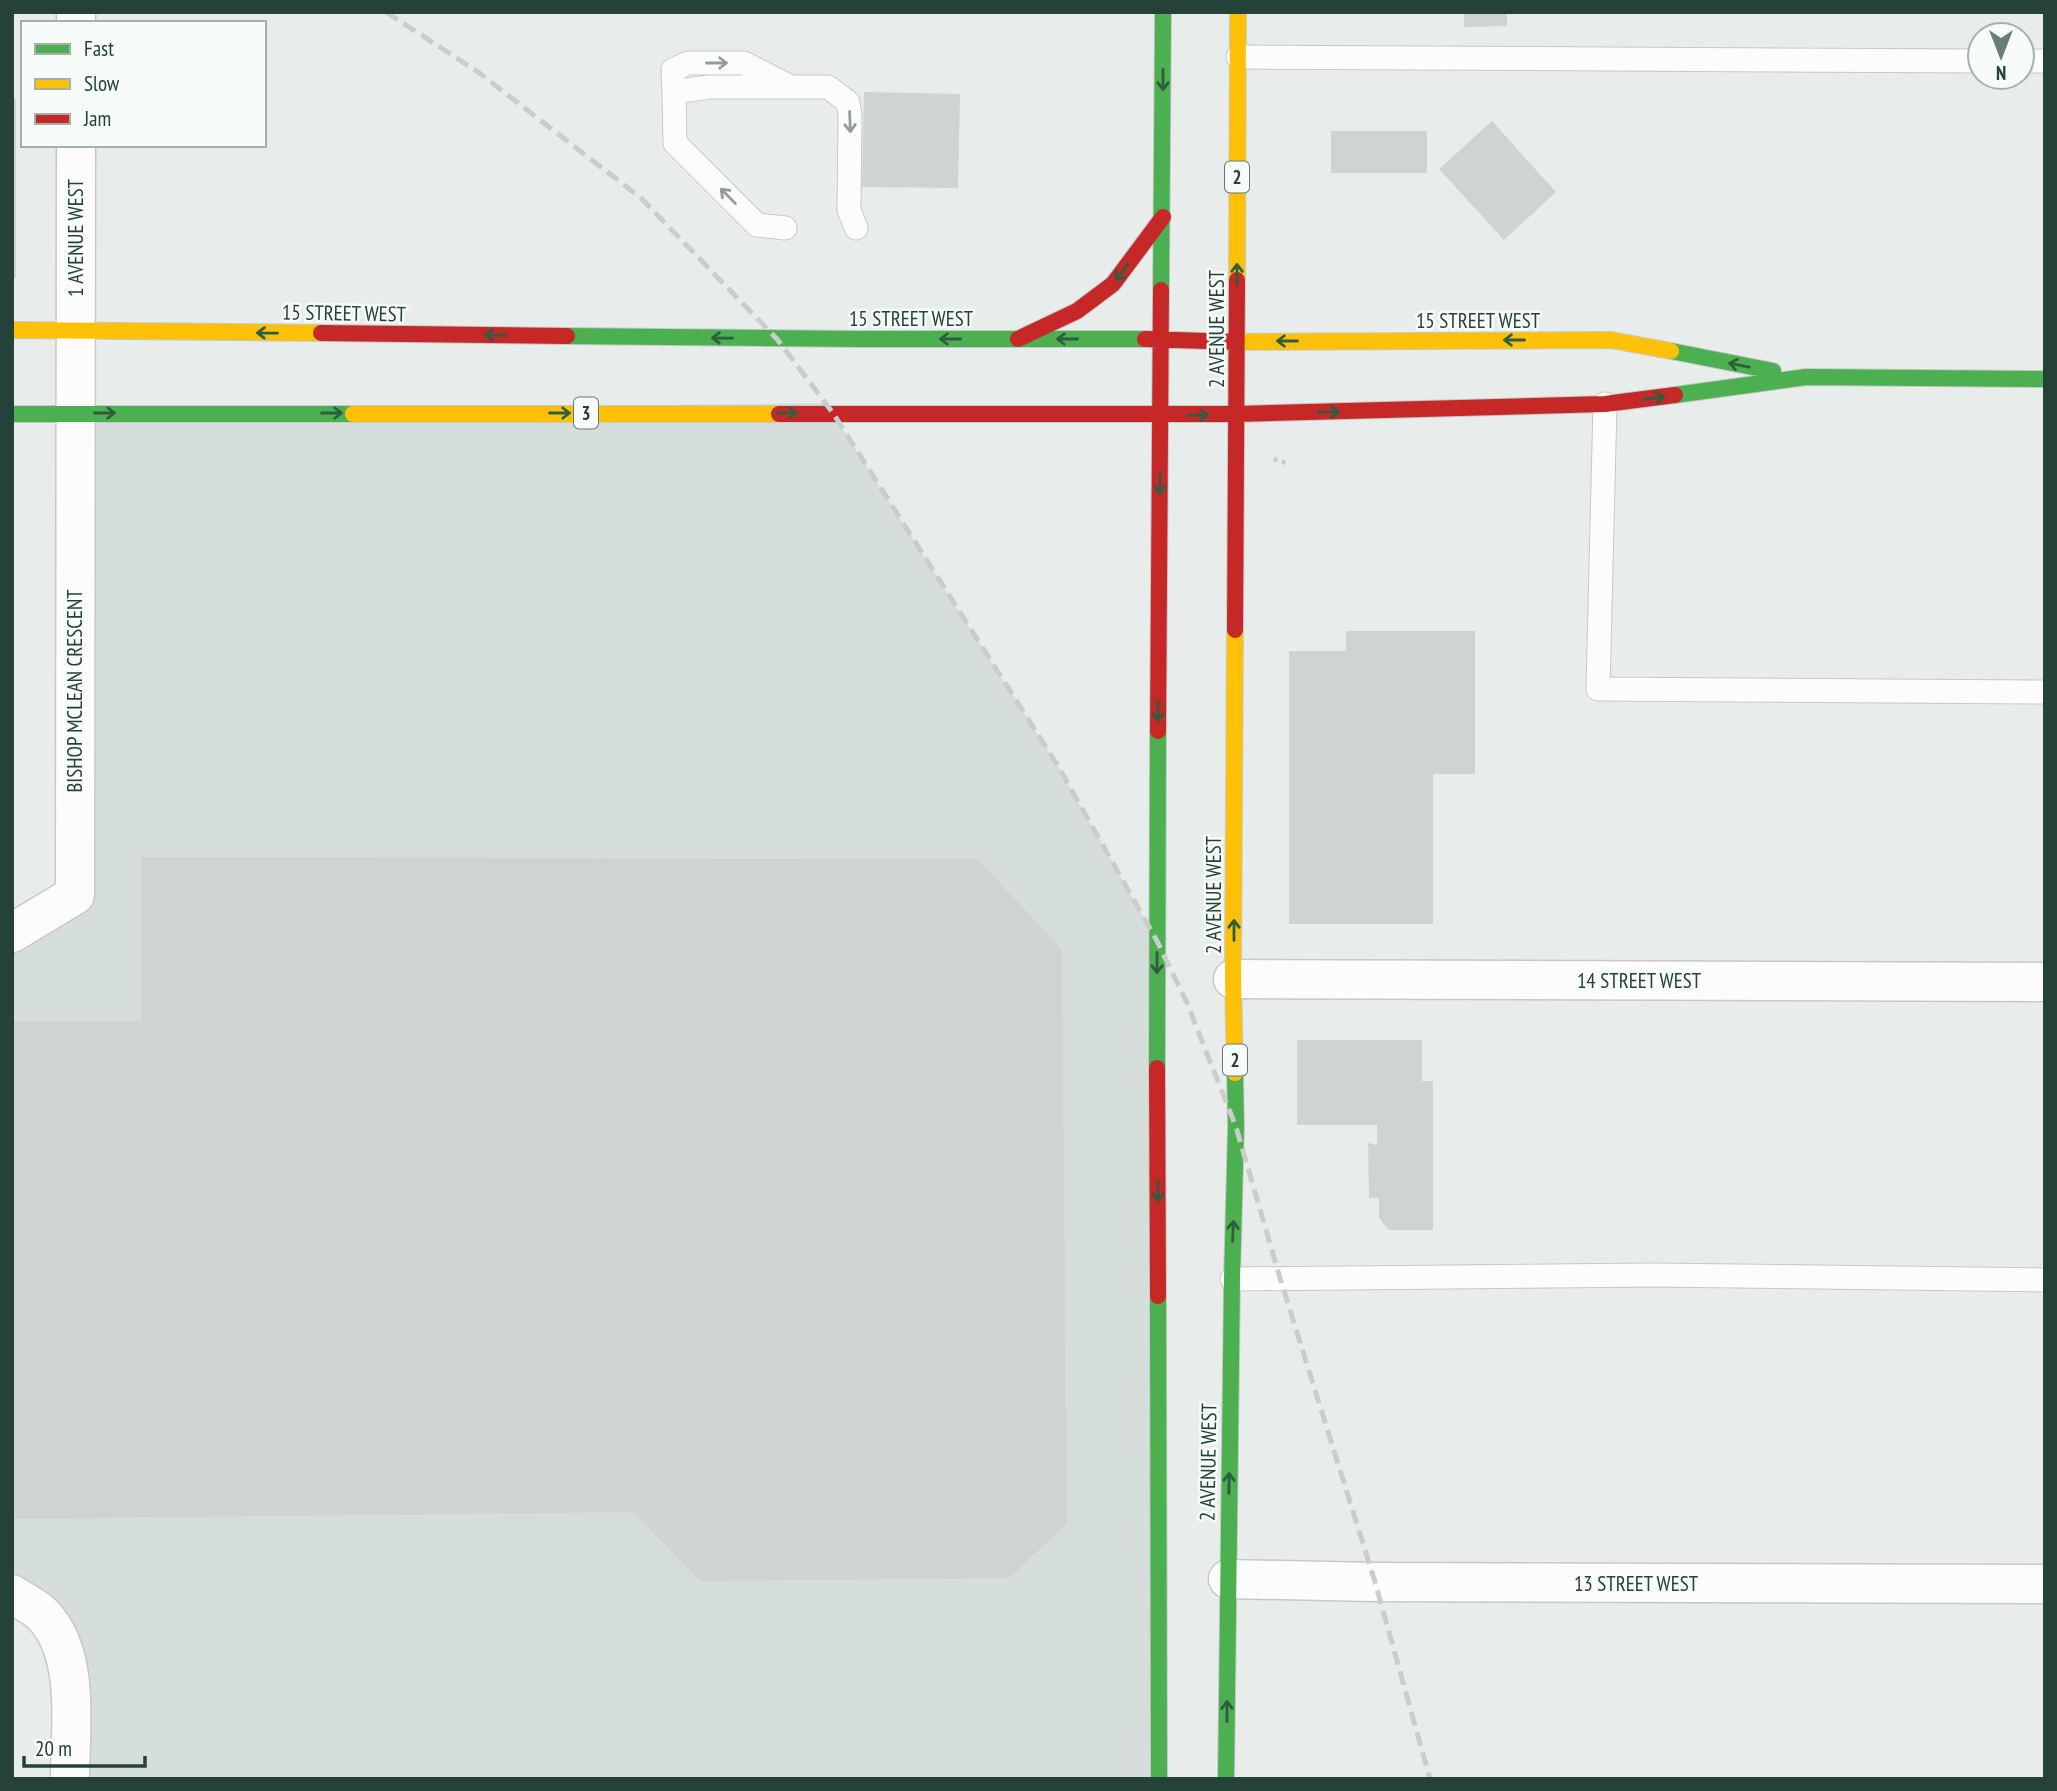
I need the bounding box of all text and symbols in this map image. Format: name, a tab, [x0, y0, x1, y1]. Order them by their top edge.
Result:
legend	[21, 21, 266, 147]
north arrow	[1966, 21, 2036, 91]
text: Fast	[84, 35, 114, 62]
one-way arrow	[706, 56, 729, 70]
text: N	[1996, 61, 2006, 85]
one-way arrow	[1156, 69, 1170, 92]
text: Slow	[84, 70, 120, 97]
text: Jam	[83, 105, 111, 132]
one-way arrow	[843, 110, 856, 133]
road number: 2	[1225, 162, 1249, 192]
street label: 1 AVENUE WEST	[62, 178, 89, 297]
one-way arrow	[720, 188, 737, 205]
one-way arrow	[1115, 262, 1130, 281]
one-way arrow	[1230, 263, 1243, 286]
street label: 2 AVENUE WEST	[1203, 269, 1230, 388]
street label: 15 STREET WEST	[282, 298, 407, 328]
street label: 15 STREET WEST	[849, 305, 974, 332]
street label: 15 STREET WEST	[1416, 307, 1541, 334]
one-way arrow	[256, 326, 279, 340]
one-way arrow	[483, 328, 506, 342]
one-way arrow	[711, 331, 734, 345]
one-way arrow	[938, 332, 961, 346]
one-way arrow	[1056, 332, 1079, 346]
one-way arrow	[1503, 333, 1526, 347]
one-way arrow	[1275, 334, 1298, 348]
one-way arrow	[1728, 357, 1751, 371]
one-way arrow	[1642, 391, 1665, 404]
road number: 3	[574, 398, 598, 428]
one-way arrow	[1317, 405, 1340, 418]
one-way arrow	[93, 406, 116, 420]
one-way arrow	[321, 406, 344, 420]
one-way arrow	[548, 406, 571, 420]
one-way arrow	[776, 406, 799, 420]
one-way arrow	[1186, 408, 1209, 422]
one-way arrow	[1153, 472, 1167, 495]
street label: BISHOP MCLEAN CRESCENT	[61, 589, 88, 793]
one-way arrow	[1151, 700, 1165, 723]
street label: 2 AVENUE WEST	[1200, 835, 1227, 954]
one-way arrow	[1227, 919, 1241, 942]
one-way arrow	[1150, 952, 1164, 975]
street label: 14 STREET WEST	[1577, 967, 1702, 994]
road number: 2	[1223, 1044, 1247, 1076]
one-way arrow	[1151, 1179, 1165, 1202]
one-way arrow	[1226, 1220, 1240, 1243]
street label: 2 AVENUE WEST	[1193, 1402, 1223, 1521]
one-way arrow	[1222, 1472, 1236, 1495]
street label: 13 STREET WEST	[1574, 1570, 1699, 1597]
one-way arrow	[1220, 1699, 1234, 1722]
scale bar	[24, 1724, 145, 1768]
text: 20 m	[35, 1735, 72, 1762]

